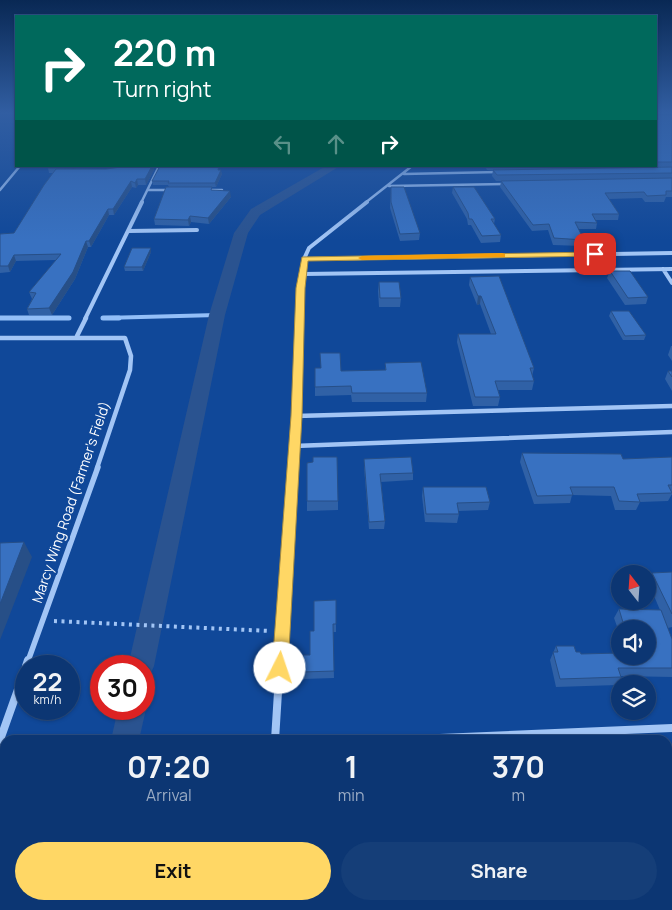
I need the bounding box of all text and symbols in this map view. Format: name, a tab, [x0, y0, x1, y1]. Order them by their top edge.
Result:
text: 220 m	[113, 29, 216, 77]
icon: right	[30, 35, 95, 100]
text: Turn right	[113, 74, 211, 104]
icon: left	[269, 130, 297, 158]
icon: ahead	[322, 130, 350, 158]
icon: right	[375, 130, 403, 158]
pin	[574, 233, 616, 275]
icon: arrive	[581, 240, 609, 268]
street label: Marcy Wing Road (Farmer's Field)	[27, 398, 114, 605]
north arrow	[611, 565, 656, 610]
map controls	[611, 565, 656, 720]
button: sound	[611, 620, 656, 665]
position arrow	[253, 641, 305, 693]
speed limit sign: 30	[90, 655, 155, 720]
text: 22	[33, 664, 62, 699]
button: layers	[611, 675, 656, 720]
text: km/h	[34, 691, 61, 708]
text: 07:20	[127, 746, 211, 787]
text: 1	[345, 746, 358, 787]
text: 370	[492, 746, 545, 787]
text: Arrival	[146, 784, 192, 806]
text: min	[338, 784, 365, 806]
text: m	[512, 784, 525, 806]
button: Exit	[15, 842, 331, 900]
button: Share	[341, 842, 657, 900]

